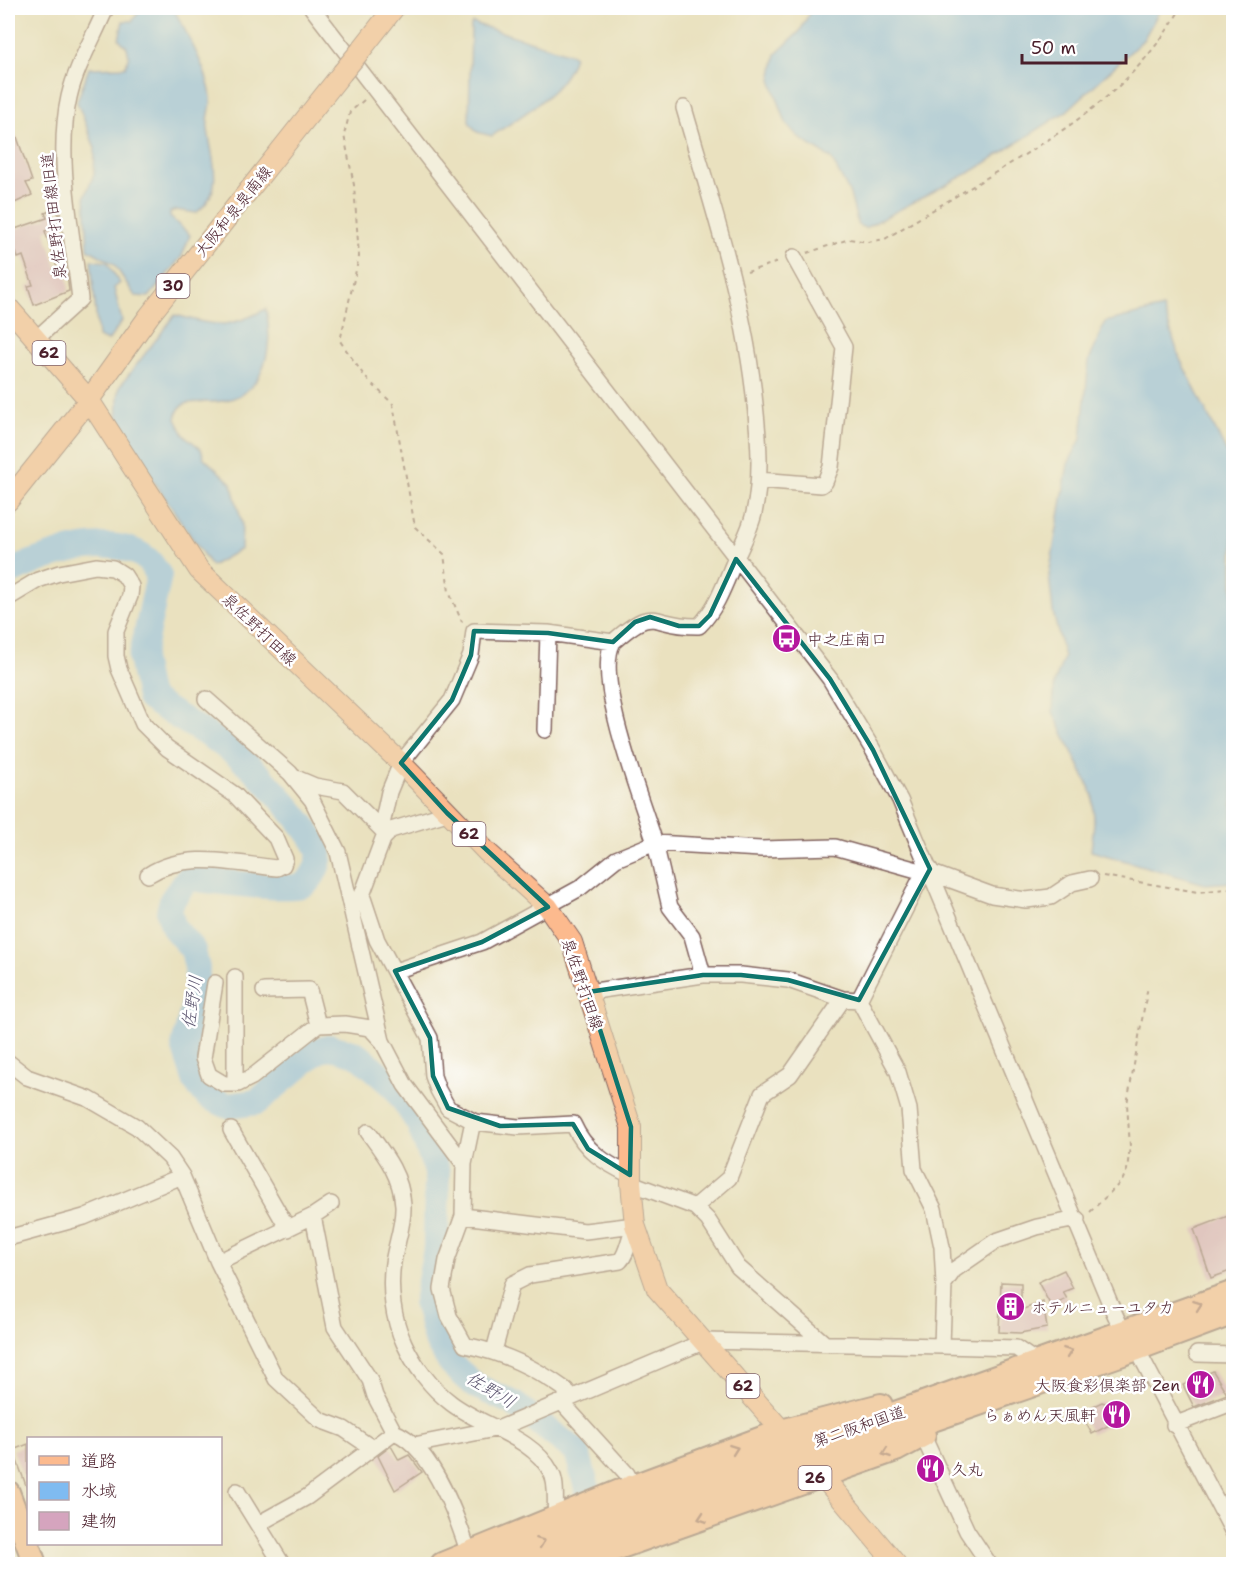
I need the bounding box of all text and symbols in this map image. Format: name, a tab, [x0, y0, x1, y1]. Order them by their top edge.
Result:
scale bar	[1022, 27, 1126, 65]
text: 50 m	[1031, 36, 1076, 60]
street label: 泉佐野打田線旧道	[36, 151, 71, 281]
street label: 大阪和泉泉南線	[190, 161, 277, 261]
road number: 30	[156, 274, 190, 298]
road number: 62	[32, 341, 66, 365]
street label: 泉佐野打田線	[218, 588, 301, 670]
bus stop icon: 中之庄南口	[770, 623, 802, 655]
place label: 中之庄南口	[807, 629, 887, 650]
road number: 62	[452, 822, 486, 846]
street label: 泉佐野打田線	[557, 935, 608, 1033]
water label: 佐野川	[176, 973, 208, 1031]
building icon: ホテルニューユタカ	[994, 1291, 1026, 1323]
place label: ホテルニューユタカ	[1031, 1297, 1174, 1318]
one-way arrow	[1192, 1300, 1203, 1313]
one-way arrow	[1062, 1346, 1073, 1359]
water label: 佐野川	[462, 1366, 520, 1414]
restaurant icon: 大阪食彩倶楽部 Zen	[1185, 1369, 1217, 1401]
road number: 62	[726, 1374, 760, 1398]
place label: 大阪食彩倶楽部 Zen	[1035, 1375, 1180, 1396]
restaurant icon: らぁめん天風軒	[1101, 1399, 1133, 1431]
street label: 第二阪和国道	[810, 1401, 908, 1452]
place label: らぁめん天風軒	[984, 1405, 1096, 1426]
legend	[27, 1437, 222, 1545]
one-way arrow	[727, 1444, 738, 1456]
one-way arrow	[881, 1446, 892, 1459]
text: 道路	[81, 1449, 117, 1473]
restaurant icon: 久丸	[914, 1453, 946, 1485]
place label: 久丸	[951, 1459, 983, 1480]
road number: 26	[798, 1466, 832, 1490]
text: 水域	[81, 1479, 117, 1503]
text: 建物	[81, 1509, 117, 1533]
one-way arrow	[697, 1510, 708, 1523]
one-way arrow	[535, 1537, 546, 1550]

